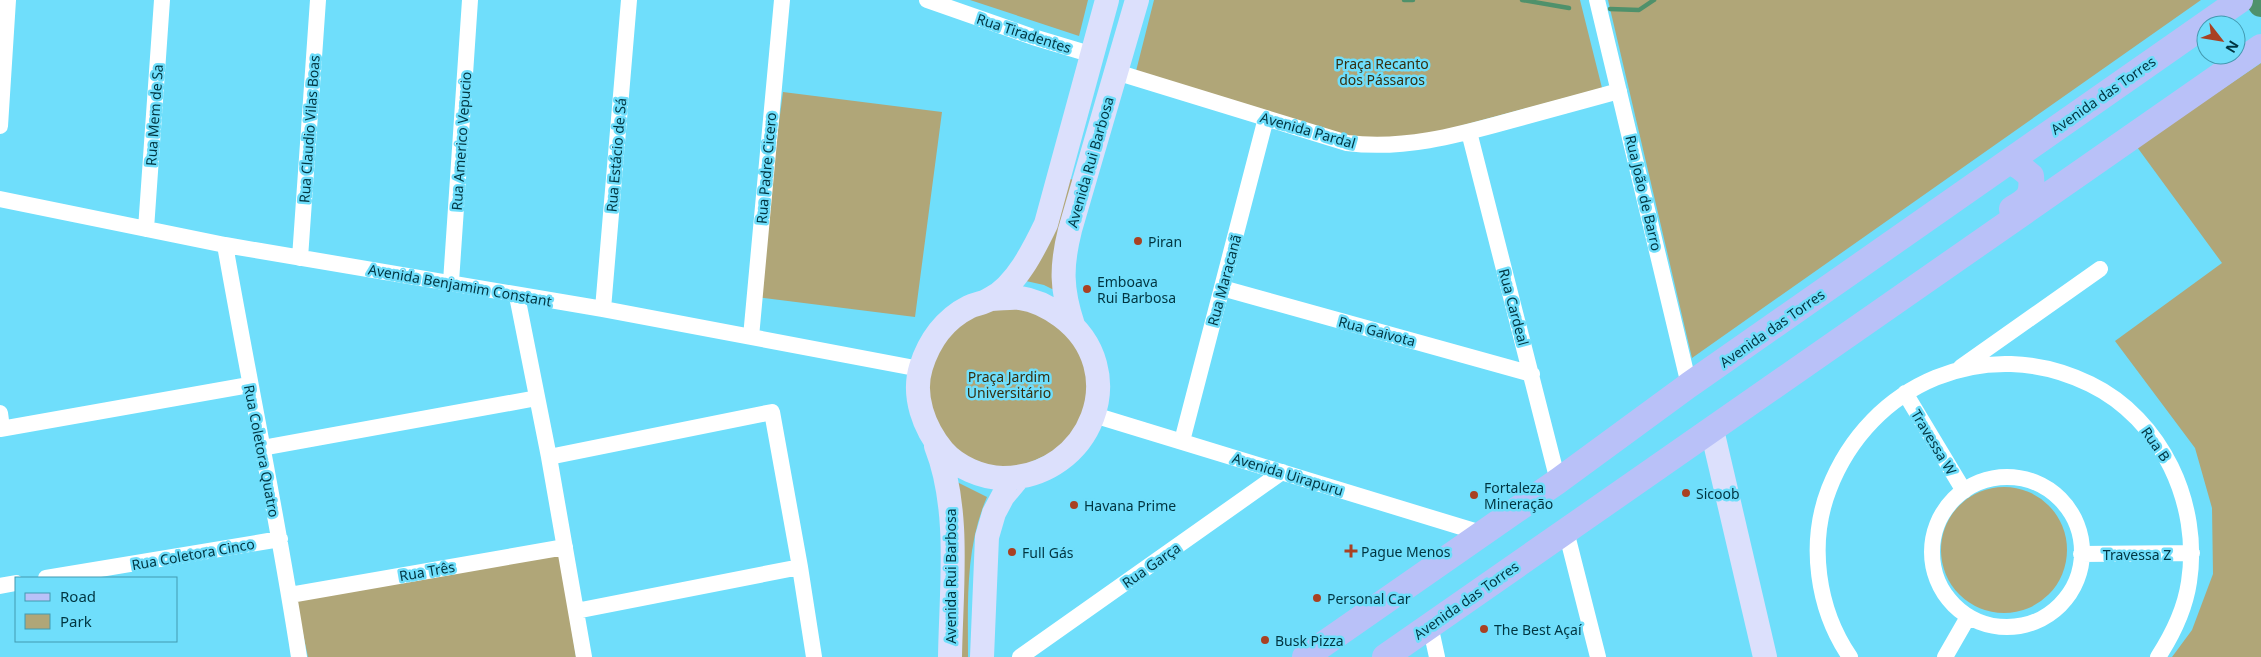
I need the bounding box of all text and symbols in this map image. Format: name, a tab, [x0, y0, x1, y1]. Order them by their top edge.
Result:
street label: Rua Tiradentes	[974, 9, 1074, 57]
north arrow	[2196, 15, 2246, 65]
text: N	[2221, 37, 2244, 57]
street label: Avenida das Torres	[2047, 51, 2160, 138]
street label: Rua Claudio Vilas Boas	[294, 54, 324, 204]
park label: Praça Recanto dos Pássaros	[1335, 54, 1429, 89]
street label: Rua Mem de Sa	[141, 64, 167, 166]
street label: Rua Americo Vepucio	[447, 71, 475, 211]
street label: Avenida Rui Barbosa	[1062, 94, 1118, 230]
street label: Rua Estácio de Sá	[602, 97, 630, 213]
street label: Avenida Pardal	[1258, 107, 1358, 153]
street label: Rua Padre Cicero	[752, 111, 780, 225]
street label: Rua João de Barro	[1621, 133, 1667, 253]
place label: Piran	[1148, 232, 1182, 251]
street label: Rua Maracanã	[1203, 232, 1245, 328]
marker: Piran	[1132, 235, 1144, 247]
street label: Avenida Benjamim Constant	[367, 259, 553, 311]
street label: Rua Cardeal	[1495, 266, 1533, 348]
place label: Emboava Rui Barbosa	[1097, 272, 1176, 307]
marker: Emboava Rui Barbosa	[1081, 283, 1093, 295]
street label: Avenida das Torres	[1716, 284, 1829, 371]
street label: Rua Gaivota	[1336, 312, 1418, 350]
park label: Praça Jardim Universitário	[967, 367, 1051, 402]
street label: Rua Coletora Quatro	[240, 383, 284, 519]
street label: Travessa W	[1907, 406, 1961, 478]
street label: Rua B	[2137, 423, 2175, 465]
street label: Avenida Uirapuru	[1230, 448, 1346, 500]
place label: Fortaleza Mineração	[1484, 478, 1553, 513]
place label: Sicoob	[1696, 484, 1740, 503]
marker: Sicoob	[1680, 487, 1692, 499]
marker: Fortaleza Mineração	[1468, 489, 1480, 501]
place label: Havana Prime	[1084, 496, 1176, 515]
marker: Havana Prime	[1068, 499, 1080, 511]
street label: Avenida Rui Barbosa	[941, 508, 960, 644]
street label: Rua Coletora Cinco	[130, 534, 256, 574]
street label: Rua Garça	[1118, 538, 1184, 592]
place label: Pague Menos	[1361, 542, 1451, 561]
place label: Full Gás	[1022, 543, 1074, 562]
marker: Pague Menos	[1345, 545, 1357, 557]
street label: Travessa Z	[2103, 545, 2171, 564]
marker: Full Gás	[1006, 546, 1018, 558]
street label: Avenida das Torres	[1410, 556, 1523, 643]
street label: Rua Três	[398, 557, 457, 585]
legend	[15, 577, 178, 642]
text: Road	[60, 586, 96, 606]
place label: Personal Car	[1327, 589, 1411, 608]
marker: Personal Car	[1311, 592, 1323, 604]
text: Park	[60, 611, 92, 631]
place label: The Best Açaí	[1494, 620, 1582, 639]
marker: The Best Açaí	[1478, 623, 1490, 635]
place label: Busk Pizza	[1275, 631, 1344, 650]
marker: Busk Pizza	[1259, 634, 1271, 646]

